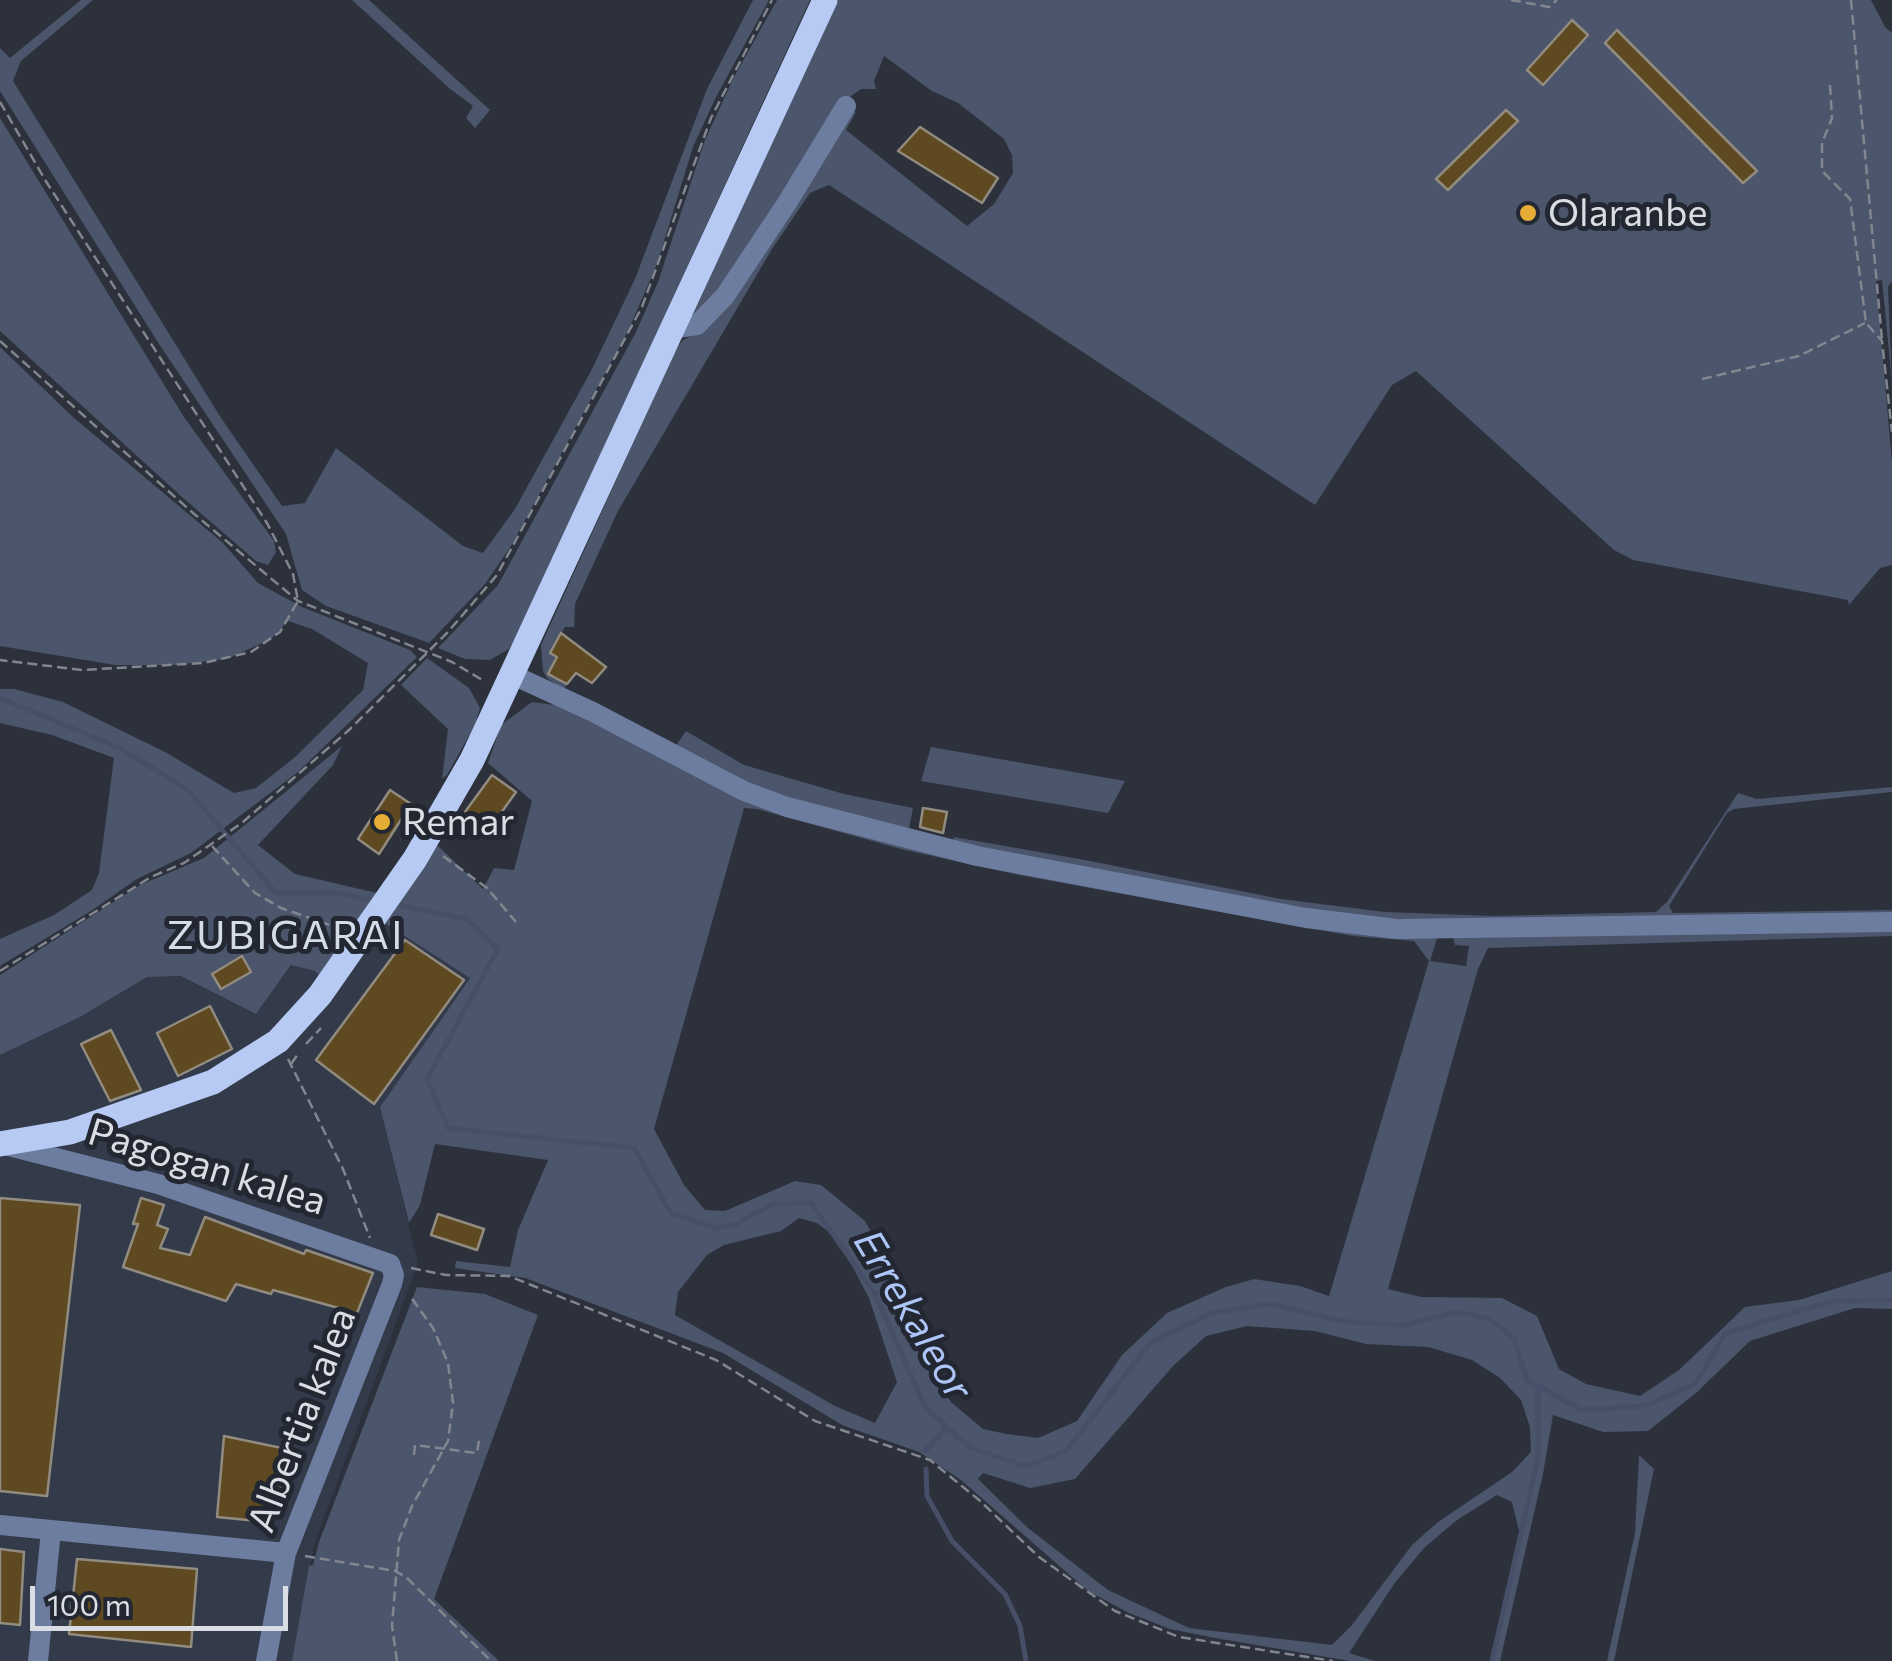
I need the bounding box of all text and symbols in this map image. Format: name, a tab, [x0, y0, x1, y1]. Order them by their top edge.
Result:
place label: Olaranbe	[1548, 190, 1708, 236]
marker: Olaranbe	[1517, 202, 1539, 224]
place label: Remar	[402, 799, 514, 845]
marker: Remar	[371, 811, 393, 833]
district label: ZUBIGARAI	[167, 912, 405, 960]
street label: Pagogan kalea	[83, 1109, 331, 1225]
water label: Errekaleor	[844, 1221, 982, 1409]
street label: Albertia kalea	[238, 1302, 366, 1538]
scale bar	[35, 1566, 292, 1628]
text: 100 m	[47, 1585, 131, 1622]

